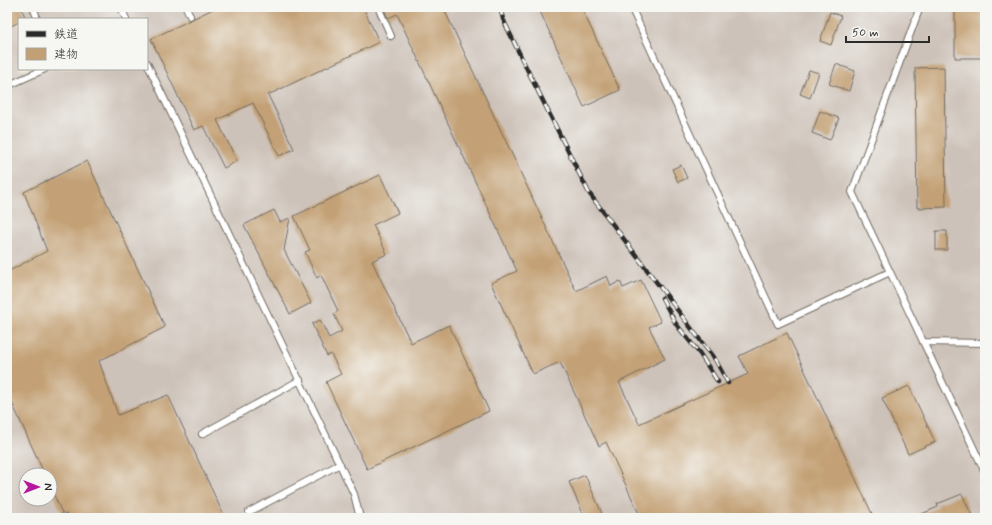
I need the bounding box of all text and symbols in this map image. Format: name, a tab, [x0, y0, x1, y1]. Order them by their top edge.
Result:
legend	[18, 18, 148, 70]
scale bar	[846, 18, 929, 44]
text: 50 m	[852, 25, 879, 41]
text: 鉄道	[54, 27, 78, 43]
text: 建物	[54, 47, 78, 63]
north arrow	[18, 467, 58, 507]
text: N	[40, 483, 54, 491]

